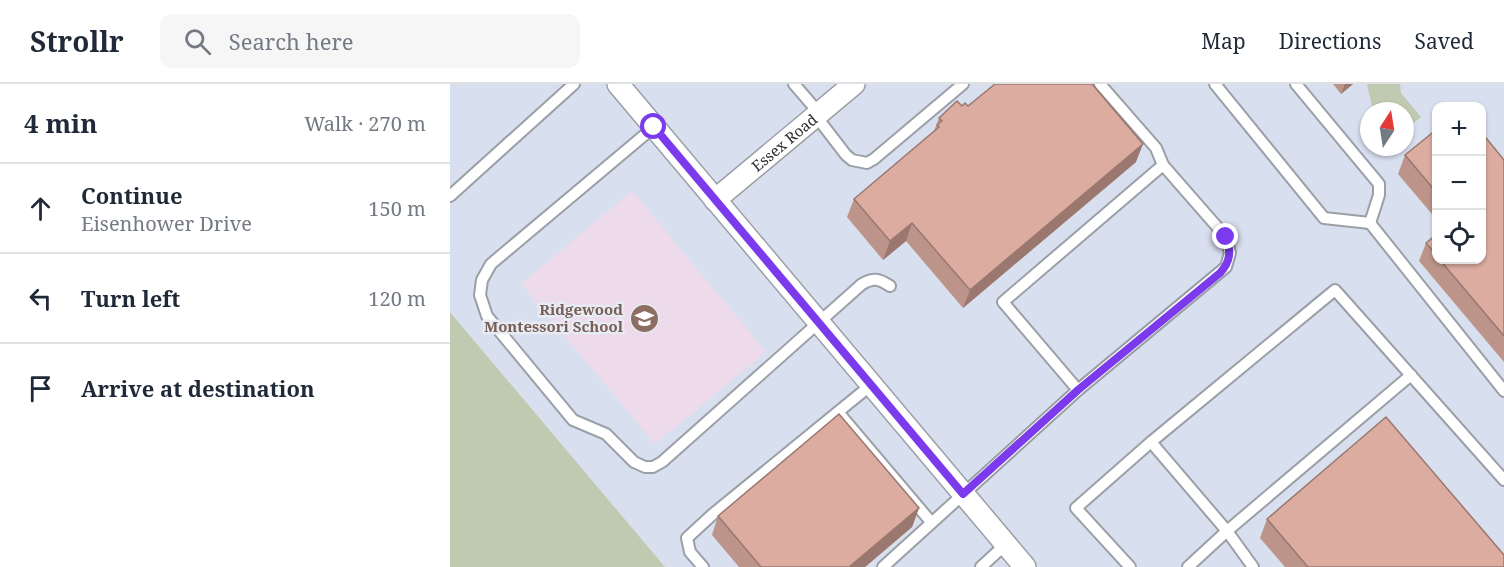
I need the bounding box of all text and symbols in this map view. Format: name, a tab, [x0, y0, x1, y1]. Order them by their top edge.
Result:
search box	[160, 14, 580, 68]
text: Strollr	[30, 22, 124, 60]
icon: search	[181, 25, 214, 58]
text: Search here	[229, 26, 354, 56]
text: Map	[1201, 27, 1246, 55]
text: Directions	[1279, 27, 1381, 55]
text: Saved	[1414, 27, 1474, 55]
north arrow	[1360, 102, 1414, 156]
map controls	[1432, 102, 1486, 264]
button: +	[1432, 102, 1486, 156]
text: 4 min	[24, 105, 98, 141]
street label: Essex Road	[747, 109, 821, 176]
text: Walk · 270 m	[304, 110, 426, 137]
route start	[640, 113, 666, 139]
button: −	[1432, 156, 1486, 210]
text: Continue	[81, 180, 183, 210]
icon: ahead	[24, 192, 57, 225]
text: 150 m	[368, 195, 426, 222]
text: Eisenhower Drive	[81, 210, 252, 237]
button: locate	[1432, 210, 1486, 264]
route end	[1212, 223, 1238, 249]
icon: left	[24, 282, 57, 315]
text: Turn left	[81, 283, 180, 313]
text: 120 m	[368, 285, 426, 312]
place label: Ridgewood Montessori School	[484, 299, 624, 336]
school or university icon: Ridgewood Montessori School	[628, 302, 660, 334]
icon: arrive	[24, 372, 57, 405]
text: Arrive at destination	[81, 373, 315, 403]

